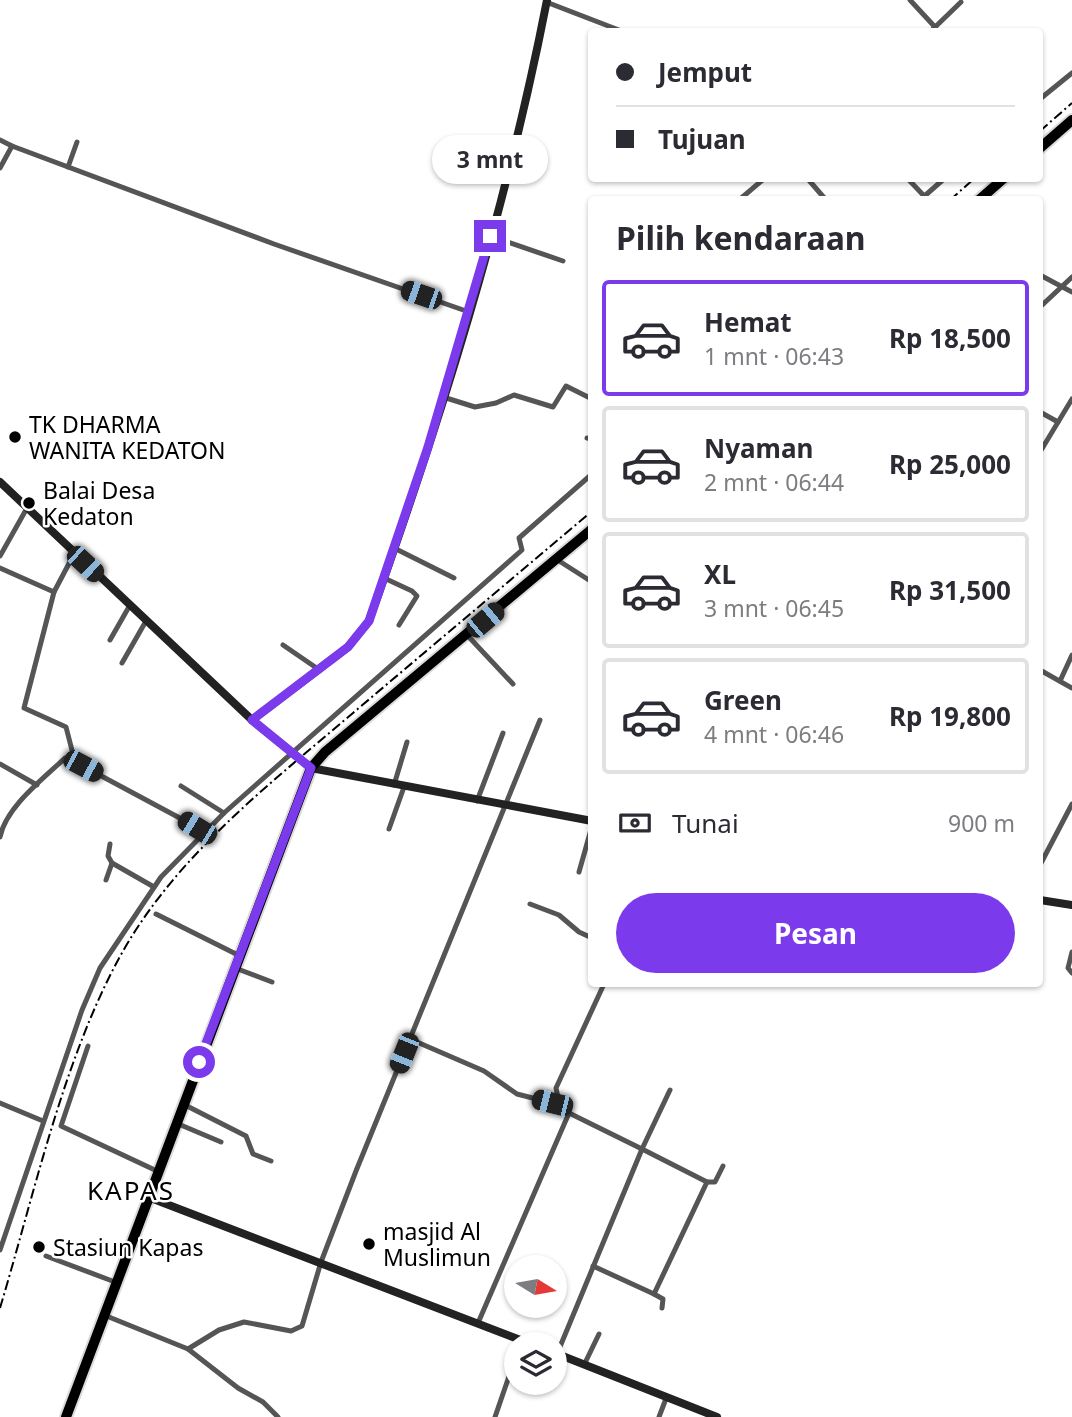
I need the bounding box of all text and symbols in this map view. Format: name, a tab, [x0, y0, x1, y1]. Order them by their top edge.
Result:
text: Jemput	[658, 54, 752, 90]
text: Tujuan	[658, 121, 746, 157]
callout: 3 mnt	[432, 134, 548, 184]
text: 3 mnt	[457, 143, 523, 175]
text: Pilih kendaraan	[616, 216, 866, 259]
route end	[474, 220, 506, 252]
car	[398, 278, 445, 312]
text: Hemat	[704, 304, 792, 340]
icon: car	[620, 307, 683, 370]
text: Rp 18,500	[889, 320, 1011, 356]
text: 1 mnt · 06:43	[704, 340, 844, 372]
place label: TK DHARMA WANITA KEDATON	[29, 408, 226, 466]
marker: TK DHARMA WANITA KEDATON	[7, 429, 23, 445]
text: Nyaman	[704, 430, 813, 466]
icon: car	[620, 433, 683, 496]
text: Rp 25,000	[889, 446, 1011, 482]
text: 2 mnt · 06:44	[704, 466, 844, 498]
place label: Balai Desa Kedaton	[43, 474, 155, 532]
marker: Balai Desa Kedaton	[21, 495, 37, 511]
car	[63, 542, 108, 586]
text: XL	[704, 556, 736, 592]
icon: car	[620, 559, 683, 622]
text: Rp 31,500	[889, 572, 1011, 608]
text: 3 mnt · 06:45	[704, 592, 844, 624]
car	[463, 598, 508, 642]
text: Green	[704, 682, 782, 718]
icon: car	[620, 685, 683, 748]
text: Rp 19,800	[889, 698, 1011, 734]
text: 4 mnt · 06:46	[704, 718, 844, 750]
car	[60, 747, 107, 785]
icon: cash	[616, 804, 654, 842]
text: Tunai	[672, 805, 739, 841]
text: 900 m	[948, 807, 1015, 839]
car	[174, 808, 221, 848]
button: Pesan	[616, 893, 1015, 973]
car	[387, 1030, 422, 1076]
route start	[183, 1046, 215, 1078]
car	[530, 1088, 575, 1118]
district label: KAPAS	[87, 1172, 175, 1208]
place label: masjid Al Muslimun	[383, 1215, 491, 1273]
place label: Stasiun Kapas	[53, 1231, 203, 1263]
marker: masjid Al Muslimun	[361, 1236, 377, 1252]
marker: Stasiun Kapas	[31, 1239, 47, 1255]
north arrow	[504, 1255, 567, 1318]
map controls	[504, 1255, 567, 1395]
button: layers	[504, 1332, 567, 1395]

